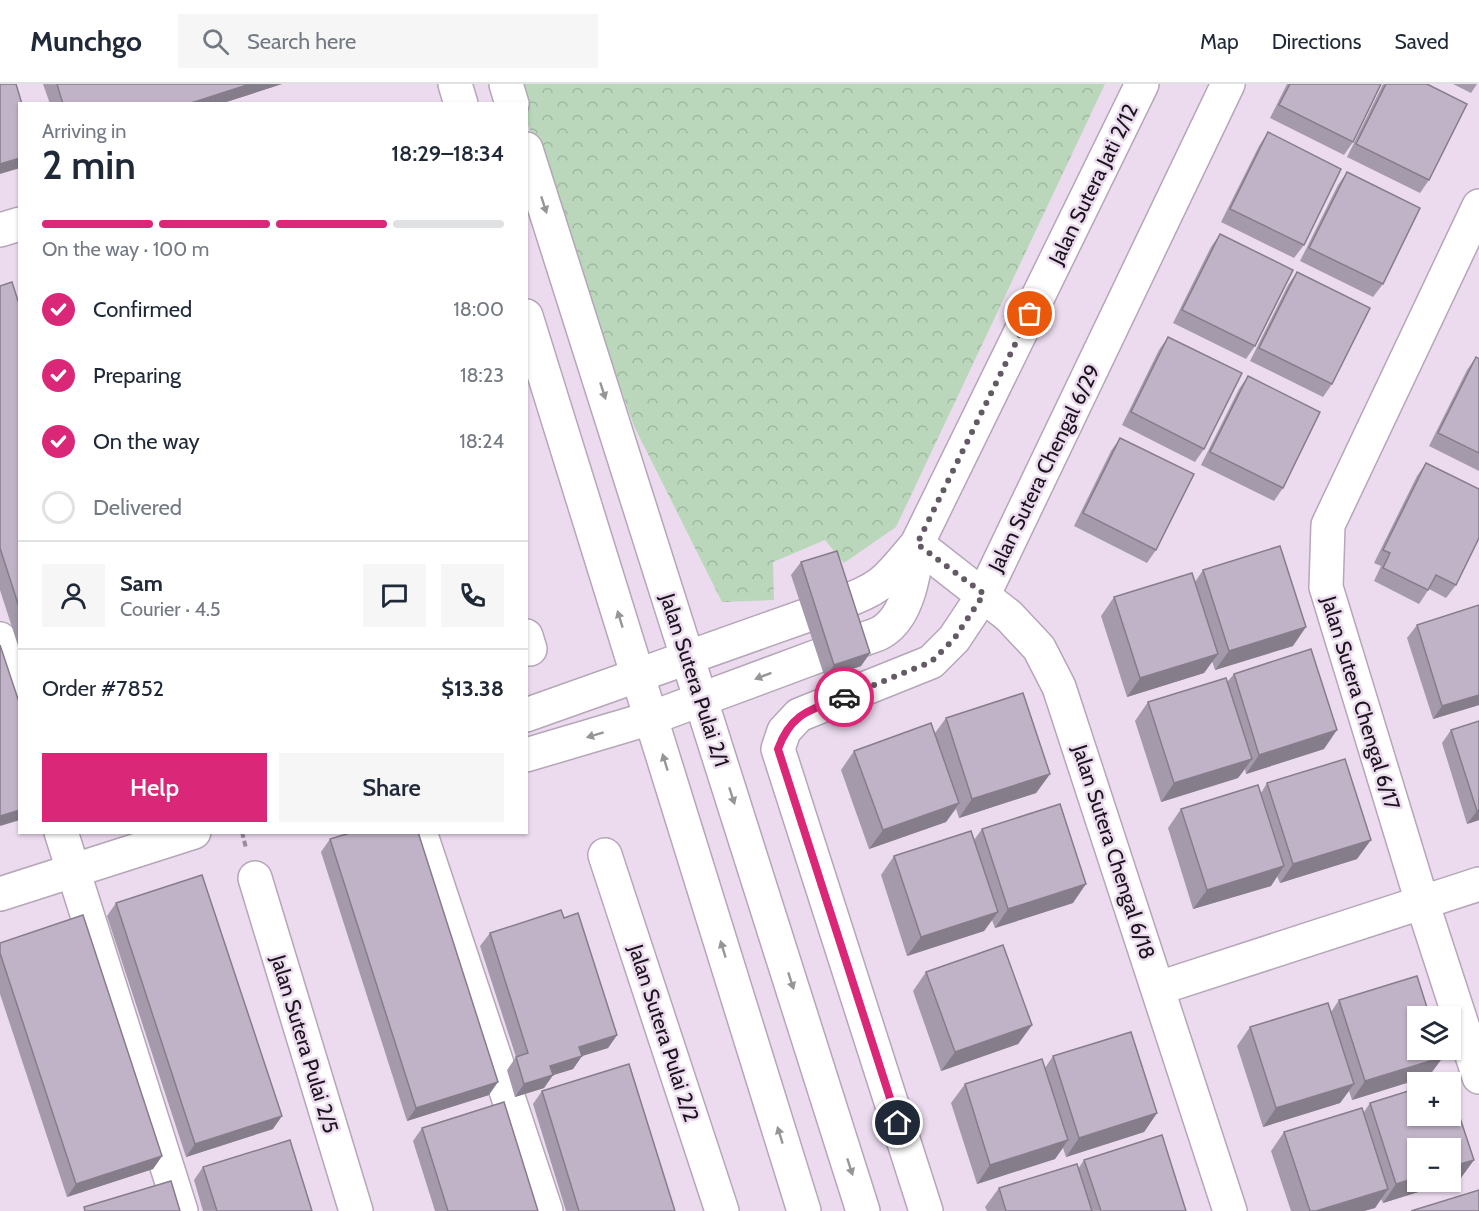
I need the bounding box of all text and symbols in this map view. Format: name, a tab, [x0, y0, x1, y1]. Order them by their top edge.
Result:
search box	[178, 14, 598, 68]
text: Munchgo	[30, 24, 142, 58]
icon: search	[199, 25, 232, 58]
text: Search here	[247, 28, 356, 55]
text: Map	[1200, 29, 1239, 54]
text: Directions	[1272, 29, 1361, 54]
text: Saved	[1394, 29, 1449, 54]
street label: Jalan Sutera Jati 2/12	[1043, 100, 1143, 269]
text: Arriving in	[42, 119, 126, 143]
text: 18:29–18:34	[391, 140, 504, 167]
text: 2 min	[42, 141, 136, 189]
one-way arrow	[540, 196, 549, 214]
text: On the way · 100 m	[42, 237, 209, 261]
pin	[1004, 288, 1055, 339]
icon: check	[42, 293, 75, 326]
text: Confirmed	[93, 296, 192, 323]
text: 18:00	[453, 297, 504, 321]
icon: bag	[1013, 297, 1046, 330]
icon: check	[42, 359, 75, 392]
street label: Jalan Sutera Chengal 6/29	[982, 360, 1105, 577]
text: Preparing	[93, 362, 181, 389]
text: 18:23	[460, 363, 504, 387]
one-way arrow	[599, 382, 608, 400]
icon: check	[42, 425, 75, 458]
text: On the way	[93, 428, 200, 455]
text: 18:24	[459, 429, 504, 453]
text: Delivered	[93, 494, 182, 521]
button: person	[42, 564, 105, 627]
button: chat	[363, 564, 426, 627]
button: phone	[441, 564, 504, 627]
text: Sam	[120, 570, 163, 597]
street label: Jalan Sutera Pulai 2/1	[655, 589, 735, 770]
street label: Jalan Sutera Chengal 6/17	[1316, 592, 1406, 813]
text: Courier · 4.5	[120, 597, 221, 621]
one-way arrow	[615, 610, 624, 628]
courier	[814, 667, 874, 727]
one-way arrow	[754, 672, 772, 682]
text: Order #7852	[42, 675, 164, 702]
text: $13.38	[441, 675, 504, 702]
icon: car	[828, 681, 861, 714]
one-way arrow	[586, 731, 604, 740]
street label: Jalan Sutera Chengal 6/18	[1067, 741, 1161, 962]
button: Help	[42, 753, 267, 822]
button: Share	[279, 753, 504, 822]
one-way arrow	[660, 753, 669, 771]
one-way arrow	[727, 787, 737, 805]
street label: Jalan Sutera Pulai 2/2	[623, 940, 704, 1125]
one-way arrow	[717, 940, 727, 958]
street label: Jalan Sutera Pulai 2/5	[266, 951, 344, 1136]
one-way arrow	[786, 972, 796, 990]
map controls	[1407, 1006, 1461, 1192]
button: layers	[1407, 1006, 1461, 1060]
button: +	[1407, 1072, 1461, 1126]
pin	[872, 1097, 923, 1148]
icon: home	[881, 1106, 914, 1139]
one-way arrow	[775, 1126, 784, 1144]
button: −	[1407, 1138, 1461, 1192]
one-way arrow	[845, 1158, 855, 1176]

